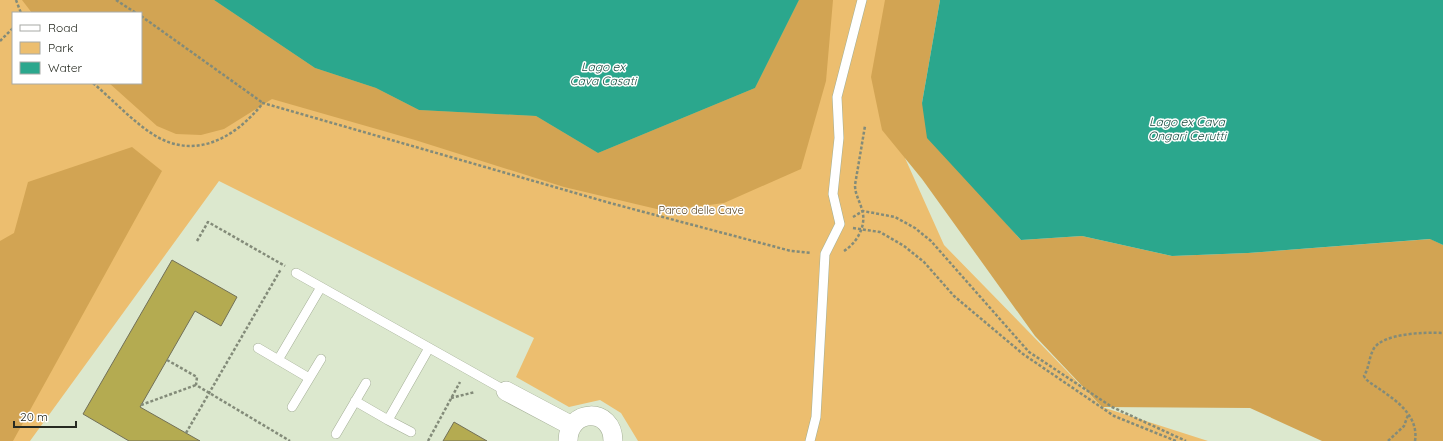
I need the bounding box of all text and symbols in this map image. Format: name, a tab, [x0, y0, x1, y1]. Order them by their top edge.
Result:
legend	[12, 12, 142, 84]
text: Road	[48, 20, 78, 35]
text: Park	[48, 40, 73, 55]
water label: Lago ex Cava Casati	[570, 59, 638, 88]
text: Water	[48, 60, 83, 75]
water label: Lago ex Cava Ongari Cerutti	[1148, 114, 1227, 143]
park label: Parco delle Cave	[658, 203, 744, 217]
scale bar	[14, 403, 76, 429]
text: 20 m	[20, 409, 48, 424]

